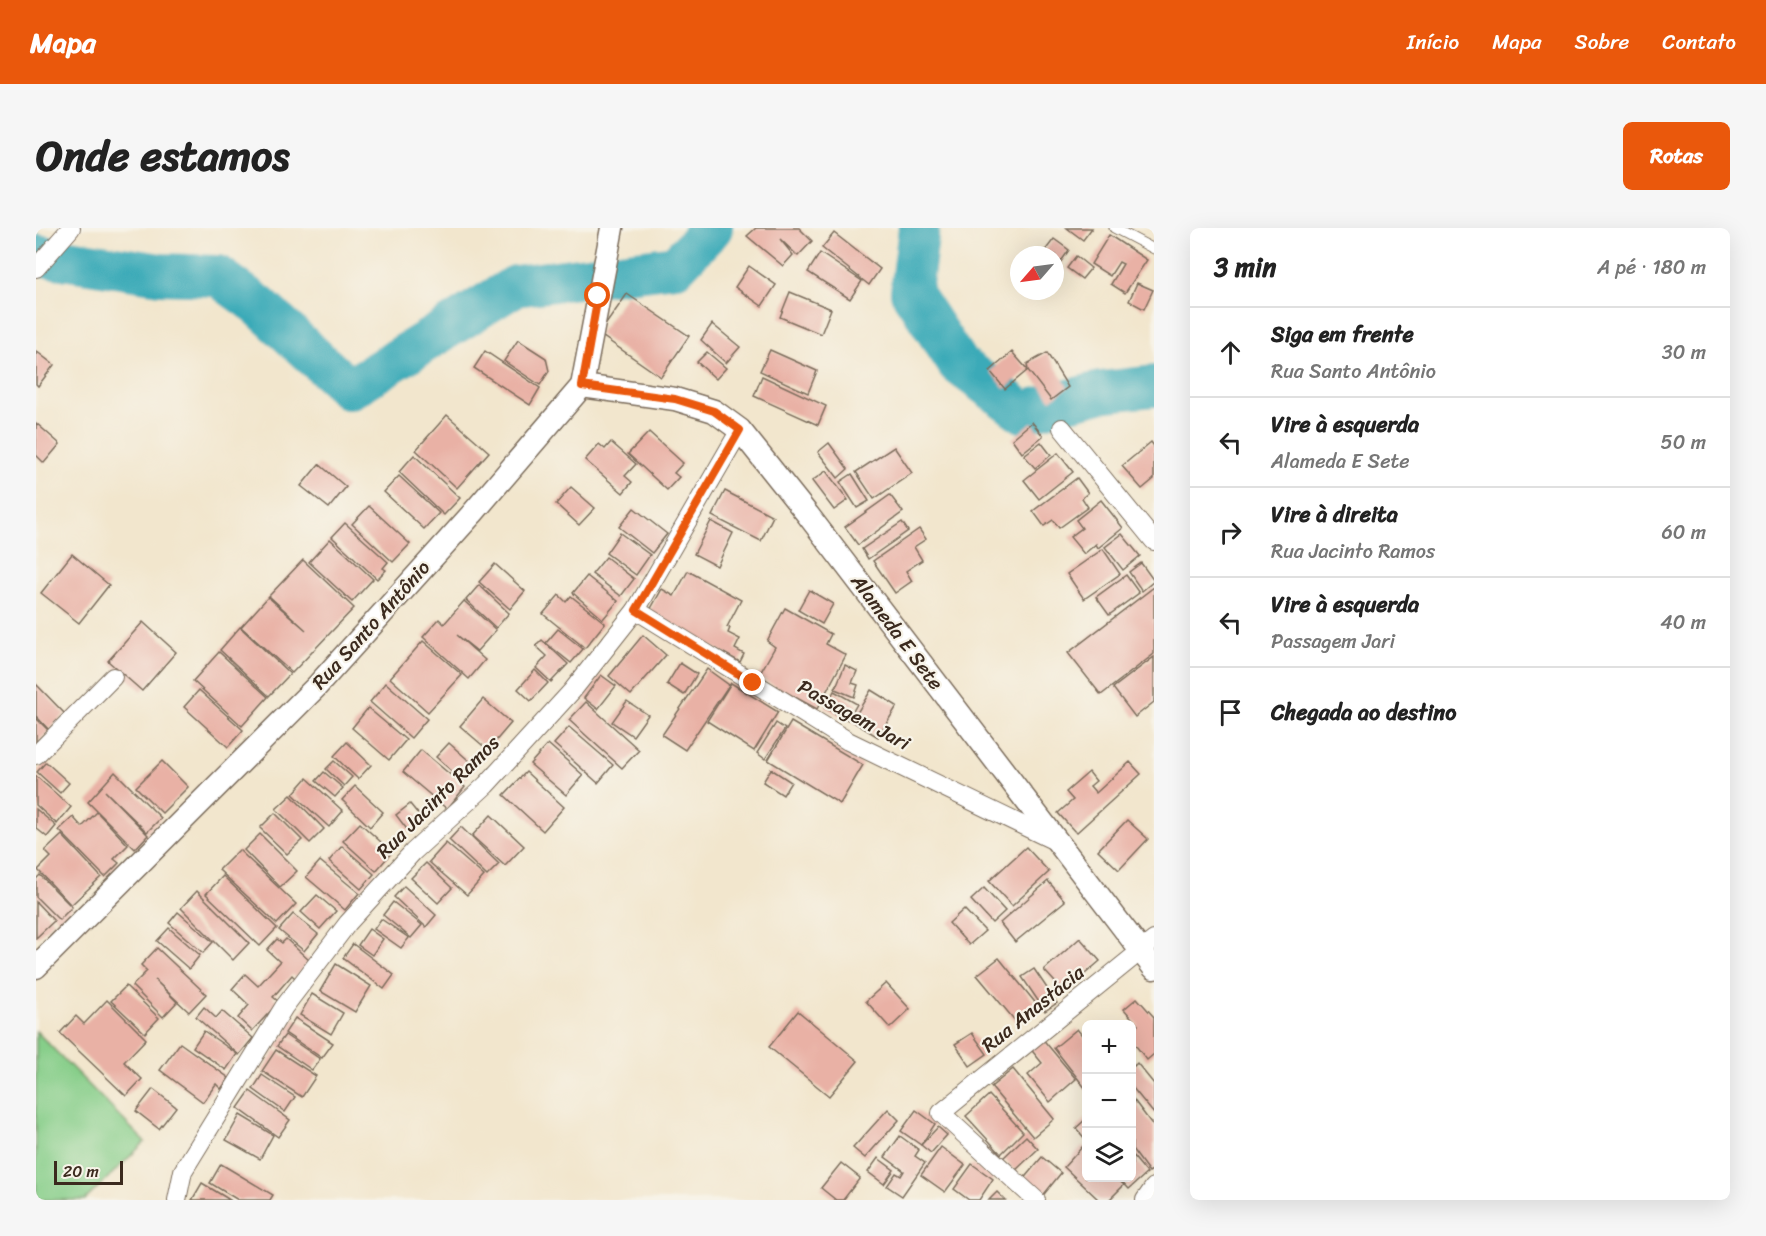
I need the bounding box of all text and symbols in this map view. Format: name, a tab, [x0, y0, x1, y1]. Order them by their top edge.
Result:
text: Mapa	[30, 18, 96, 67]
text: Início	[1407, 23, 1459, 61]
text: Mapa	[1492, 23, 1542, 61]
text: Sobre	[1575, 23, 1629, 61]
text: Contato	[1662, 23, 1736, 61]
text: Onde estamos	[36, 119, 290, 193]
button: Rotas	[1623, 122, 1730, 190]
text: 3 min	[1214, 244, 1276, 290]
north arrow	[1010, 246, 1064, 300]
text: A pé · 180 m	[1597, 250, 1706, 285]
route start	[584, 282, 610, 308]
text: Siga em frente	[1271, 315, 1414, 354]
text: 30 m	[1662, 335, 1706, 370]
icon: ahead	[1214, 336, 1247, 369]
text: Rua Santo Antônio	[1271, 354, 1436, 389]
text: Vire à esquerda	[1271, 405, 1419, 444]
text: 50 m	[1661, 425, 1706, 460]
icon: left	[1214, 426, 1247, 459]
text: Alameda E Sete	[1271, 444, 1409, 479]
text: Vire à direita	[1271, 495, 1398, 534]
text: 60 m	[1661, 515, 1706, 550]
icon: right	[1214, 516, 1247, 549]
text: Rua Jacinto Ramos	[1271, 534, 1435, 569]
street label: Rua Santo Antônio	[303, 552, 439, 698]
street label: Alameda E Sete	[841, 565, 953, 698]
text: Vire à esquerda	[1271, 585, 1419, 624]
text: 40 m	[1660, 605, 1706, 640]
icon: left	[1214, 606, 1247, 639]
text: Passagem Jari	[1271, 624, 1395, 659]
route end	[739, 669, 765, 695]
street label: Passagem Jari	[791, 670, 918, 761]
text: Chegada ao destino	[1271, 693, 1456, 732]
icon: arrive	[1214, 696, 1247, 729]
street label: Rua Jacinto Ramos	[368, 726, 509, 867]
street label: Rua Anastácia	[973, 956, 1093, 1062]
map controls	[1082, 1020, 1136, 1182]
button: +	[1082, 1020, 1136, 1074]
button: −	[1082, 1074, 1136, 1128]
button: layers	[1082, 1128, 1136, 1182]
text: 20 m	[63, 1157, 99, 1186]
scale bar	[54, 1158, 123, 1186]

